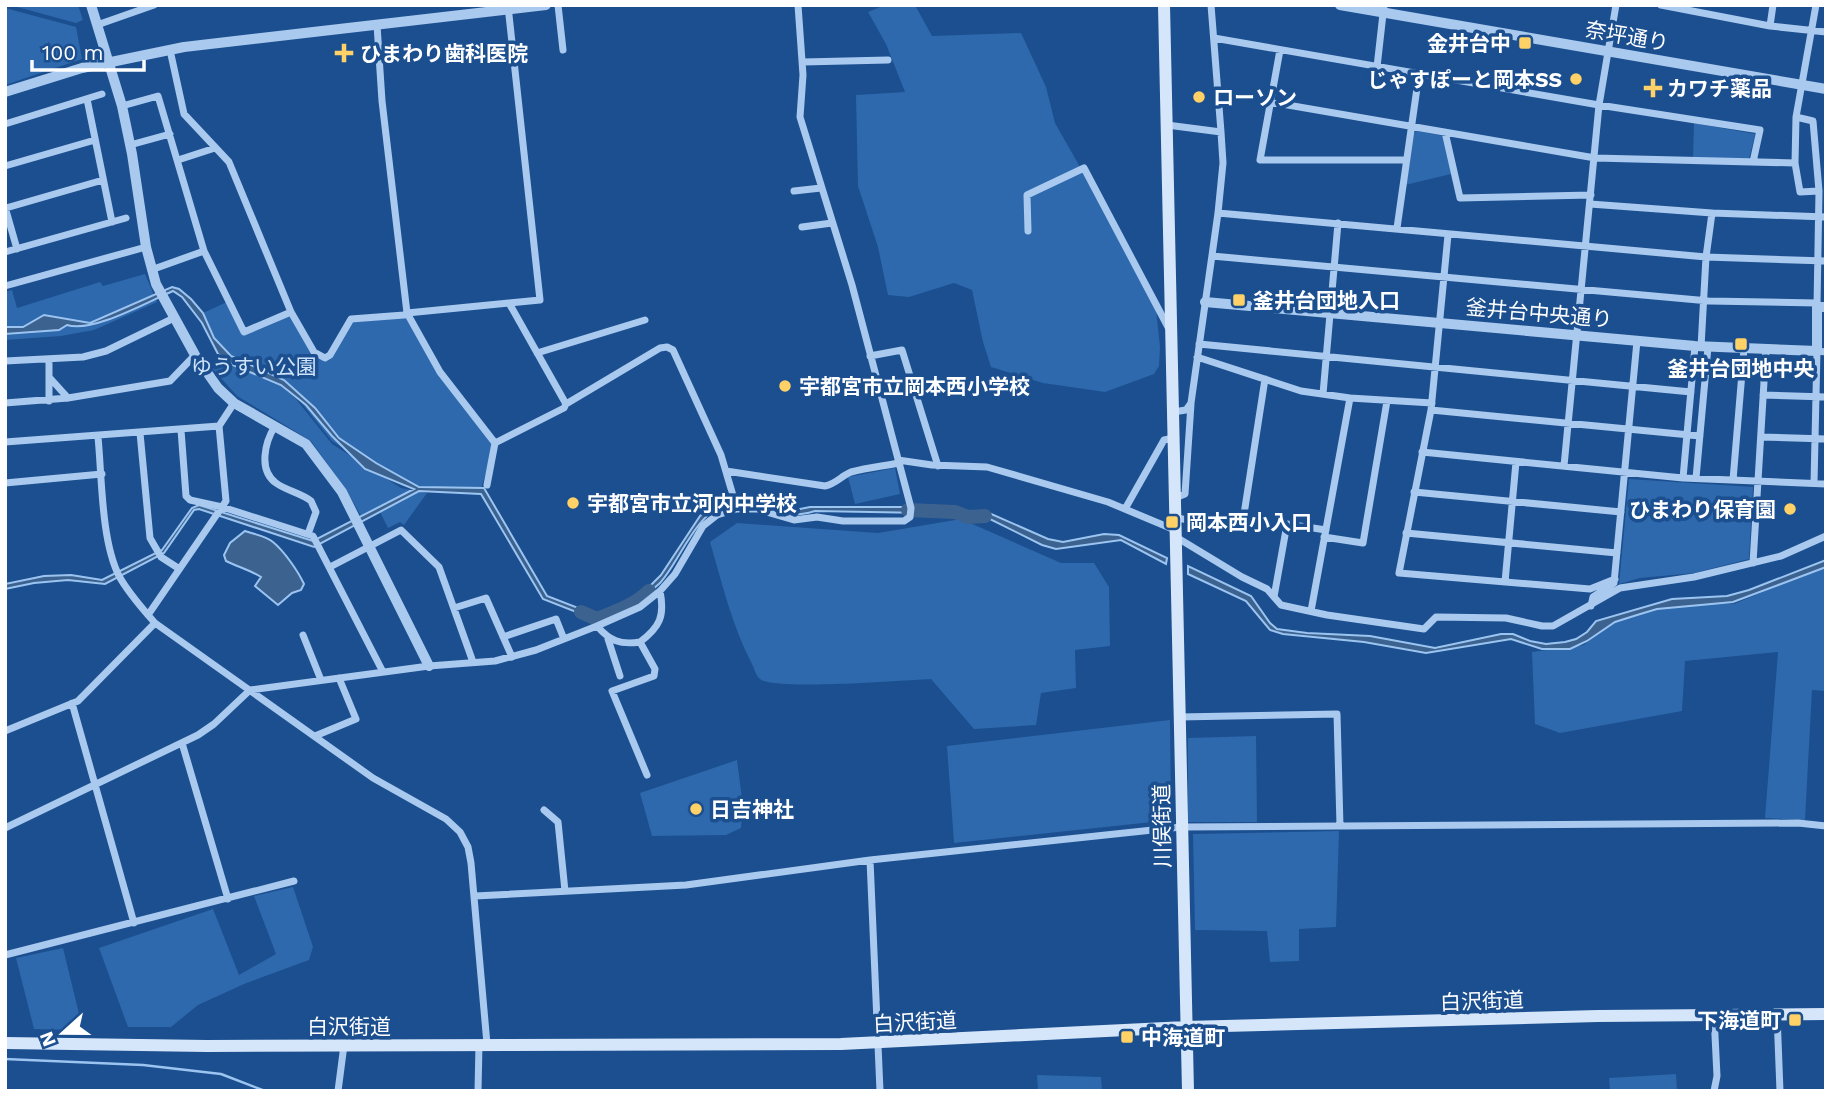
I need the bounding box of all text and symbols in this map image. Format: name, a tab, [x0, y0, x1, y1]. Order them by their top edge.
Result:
street label: 奈坪通り	[1583, 16, 1671, 56]
scale bar	[32, 28, 144, 72]
place label: 金井台中	[1427, 31, 1511, 56]
marker: 金井台中	[1517, 35, 1533, 51]
text: 100 m	[42, 40, 104, 65]
place label: ひまわり歯科医院	[360, 41, 528, 66]
marker: ひまわり歯科医院	[334, 43, 354, 63]
place label: じゃすぽーと岡本SS	[1367, 67, 1562, 92]
marker: じゃすぽーと岡本SS	[1568, 71, 1584, 87]
place label: カワチ薬品	[1667, 76, 1772, 101]
marker: カワチ薬品	[1645, 80, 1661, 96]
place label: ローソン	[1213, 85, 1297, 110]
marker: ローソン	[1191, 89, 1207, 105]
place label: 釜井台団地入口	[1253, 288, 1400, 313]
marker: 釜井台団地入口	[1231, 292, 1247, 308]
street label: 釜井台中央通り	[1465, 294, 1613, 332]
marker: 釜井台団地中央	[1733, 336, 1749, 352]
park label: ゆうすい公園	[191, 354, 317, 379]
place label: 釜井台団地中央	[1668, 356, 1815, 381]
place label: 宇都宮市立岡本西小学校	[799, 374, 1030, 399]
marker: 宇都宮市立岡本西小学校	[777, 378, 793, 394]
place label: 宇都宮市立河内中学校	[587, 491, 797, 516]
marker: 宇都宮市立河内中学校	[565, 495, 581, 511]
place label: ひまわり保育園	[1629, 497, 1776, 522]
marker: ひまわり保育園	[1782, 501, 1798, 517]
place label: 岡本西小入口	[1186, 510, 1312, 535]
marker: 岡本西小入口	[1164, 514, 1180, 530]
street label: 川俣街道	[1149, 784, 1175, 868]
place label: 日吉神社	[710, 797, 794, 822]
marker: 日吉神社	[688, 801, 704, 817]
street label: 白沢街道	[1440, 987, 1524, 1015]
north arrow	[28, 998, 98, 1068]
street label: 白沢街道	[872, 1007, 958, 1037]
place label: 下海道町	[1697, 1008, 1781, 1033]
marker: 下海道町	[1787, 1012, 1803, 1028]
street label: 白沢街道	[307, 1014, 391, 1039]
place label: 中海道町	[1141, 1025, 1225, 1050]
text: N	[34, 1028, 61, 1050]
marker: 中海道町	[1119, 1029, 1135, 1045]

